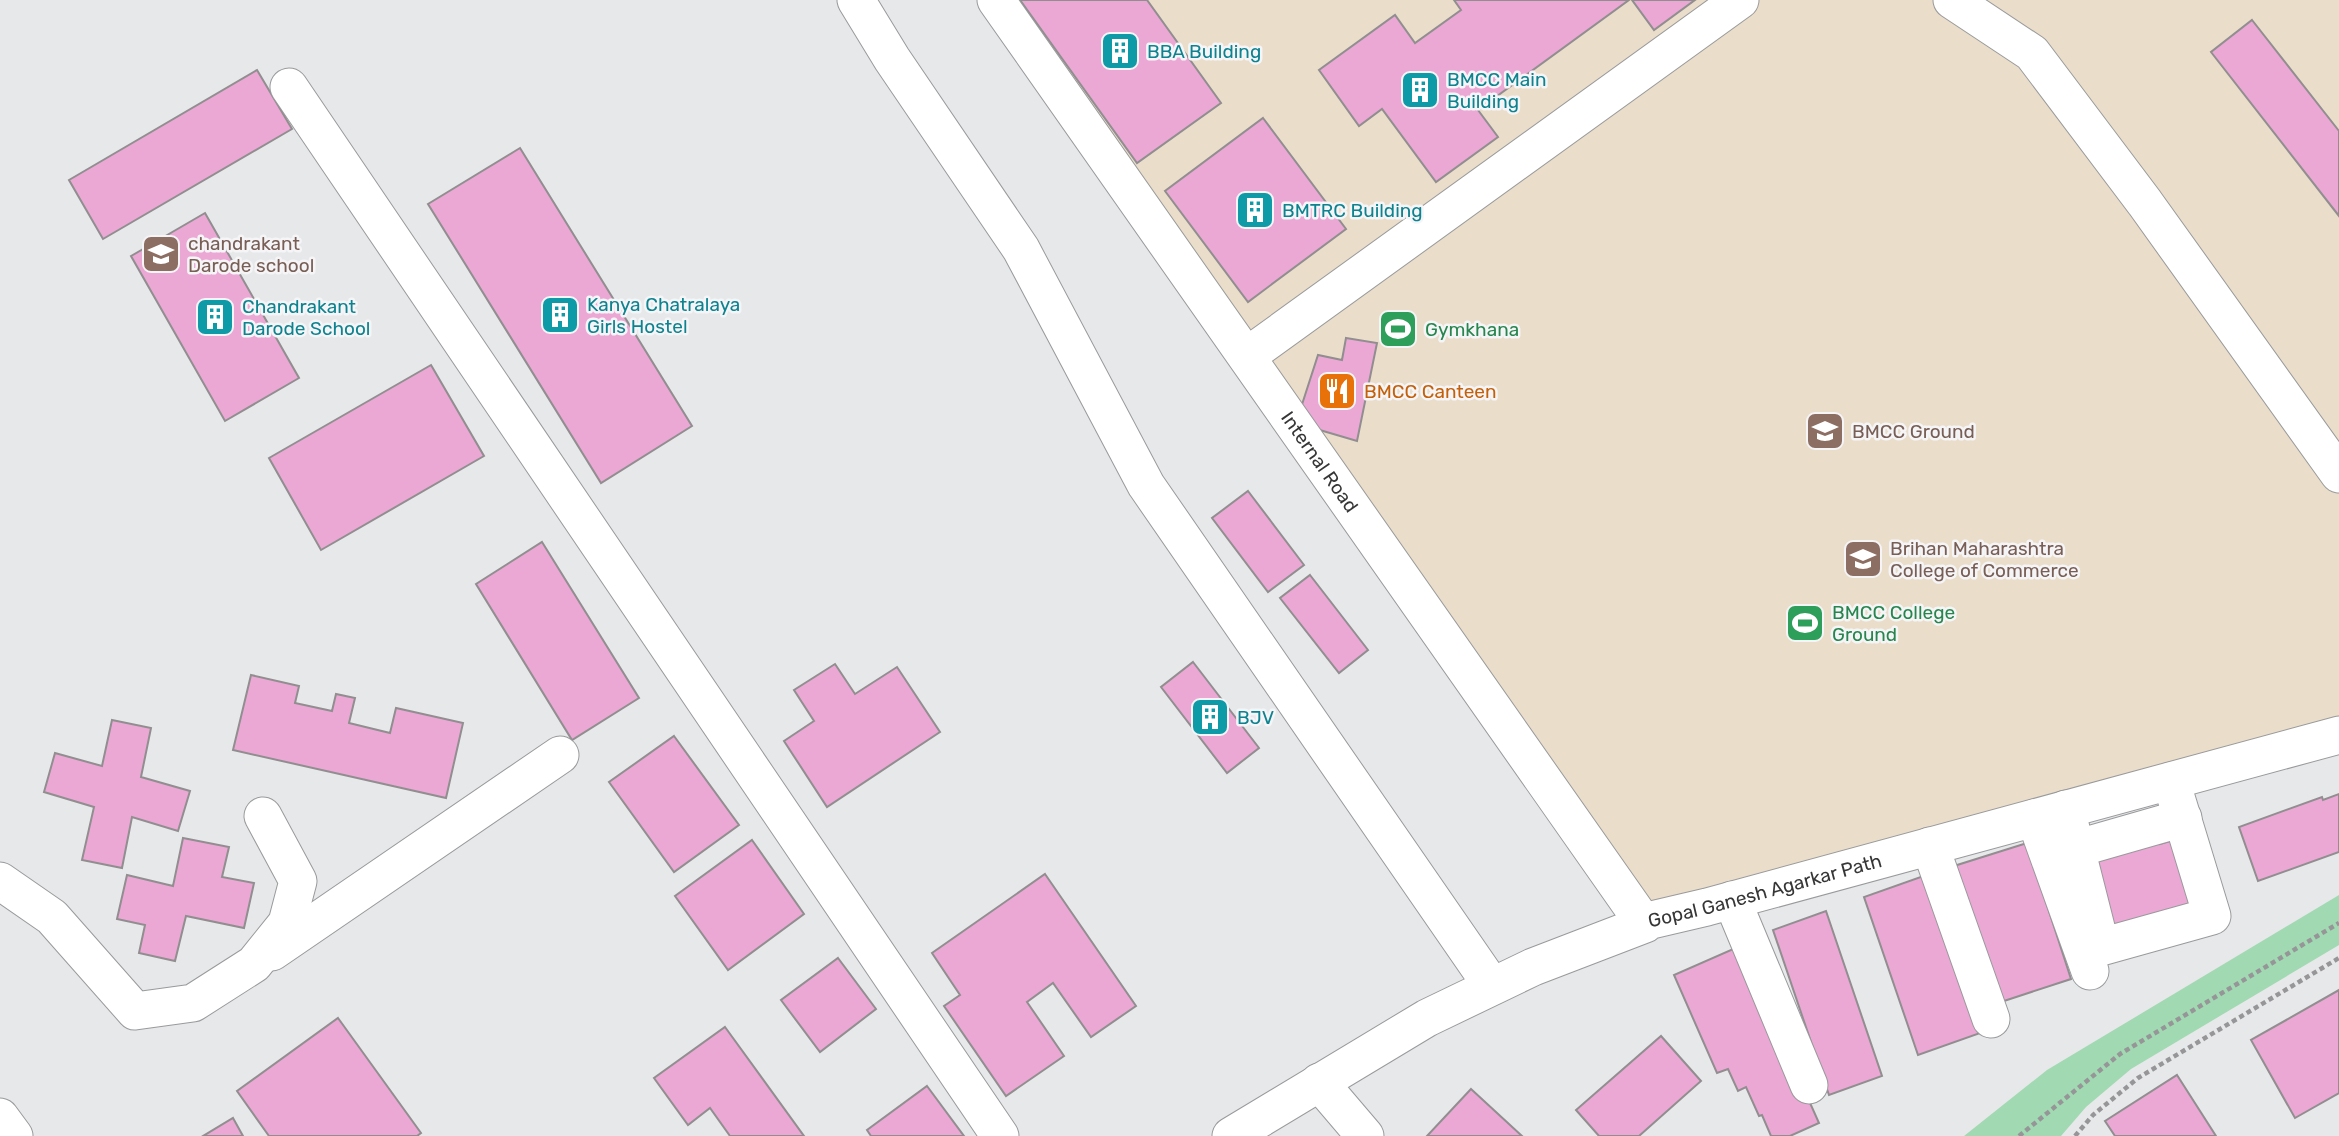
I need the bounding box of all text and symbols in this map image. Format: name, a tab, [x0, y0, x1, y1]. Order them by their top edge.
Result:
building icon: BBA Building	[1099, 30, 1141, 72]
place label: BBA Building	[1147, 40, 1261, 63]
place label: BMCC Main Building	[1447, 68, 1546, 113]
building icon: BMCC Main Building	[1399, 69, 1441, 111]
building icon: BMTRC Building	[1234, 189, 1276, 231]
place label: BMTRC Building	[1282, 199, 1423, 222]
place label: chandrakant Darode school	[188, 232, 314, 277]
school or university icon: chandrakant Darode school	[140, 233, 182, 275]
place label: Kanya Chatralaya Girls Hostel	[587, 293, 740, 338]
building icon: Kanya Chatralaya Girls Hostel	[539, 294, 581, 336]
place label: Chandrakant Darode School	[242, 295, 370, 340]
building icon: Chandrakant Darode School	[194, 296, 236, 338]
sports icon: Gymkhana	[1377, 308, 1419, 350]
place label: Gymkhana	[1425, 318, 1519, 341]
restaurant icon: BMCC Canteen	[1316, 370, 1358, 412]
place label: BMCC Canteen	[1364, 380, 1496, 403]
street label: Internal Road	[1276, 407, 1363, 517]
school or university icon: BMCC Ground	[1804, 410, 1846, 452]
place label: BMCC Ground	[1852, 420, 1975, 443]
place label: Brihan Maharashtra College of Commerce	[1890, 537, 2079, 582]
school or university icon: Brihan Maharashtra College of Commerce	[1842, 538, 1884, 580]
place label: BMCC College Ground	[1832, 601, 1955, 646]
sports icon: BMCC College Ground	[1784, 602, 1826, 644]
building icon: BJV	[1189, 696, 1231, 738]
place label: BJV	[1237, 706, 1274, 729]
street label: Gopal Ganesh Agarkar Path	[1646, 849, 1884, 932]

